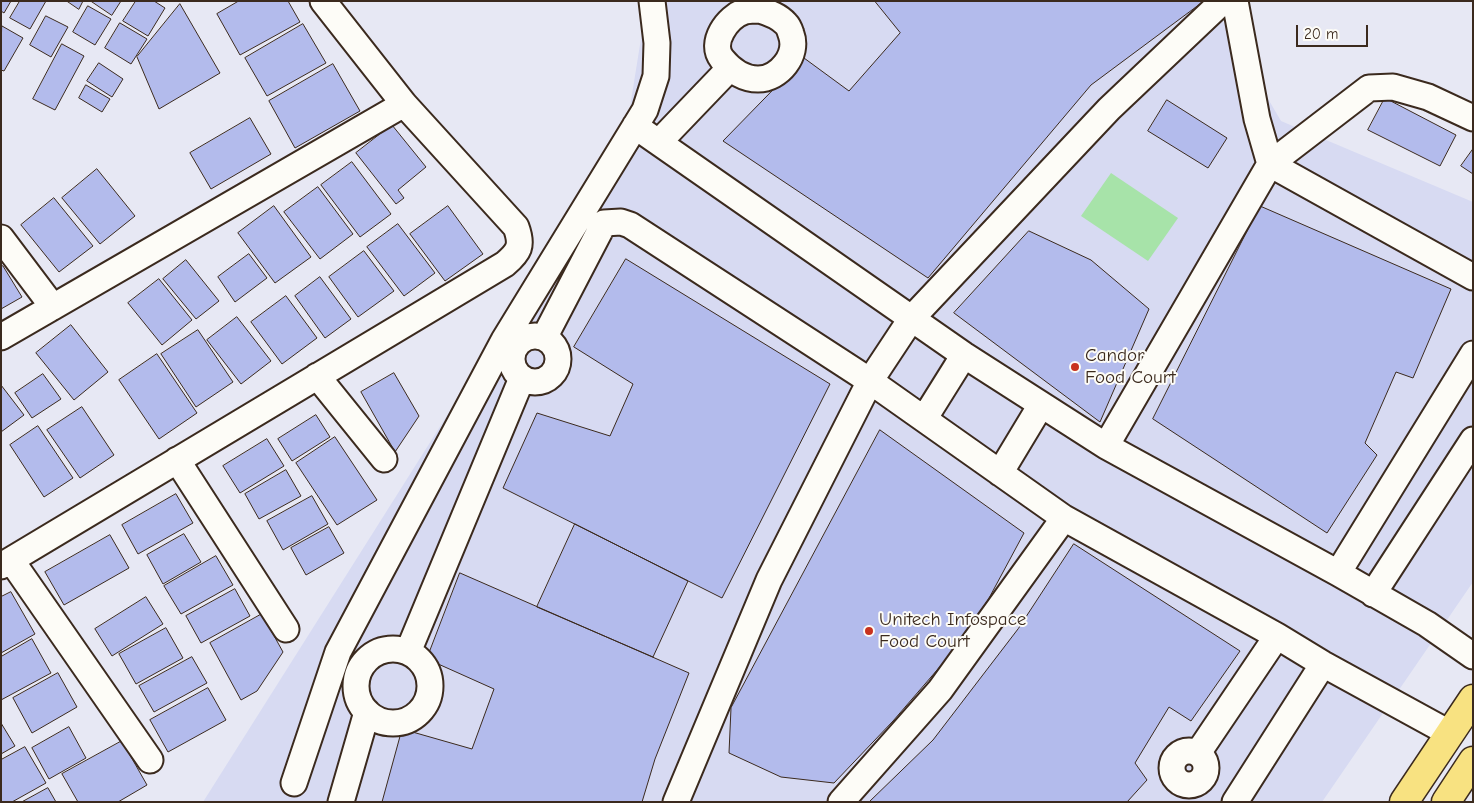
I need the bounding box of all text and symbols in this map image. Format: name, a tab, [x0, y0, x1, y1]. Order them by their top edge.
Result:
scale bar	[1299, 15, 1372, 47]
text: 20 m	[1304, 25, 1338, 43]
place label: Candor Food Court	[1085, 345, 1176, 389]
marker: Candor Food Court	[1069, 361, 1081, 373]
place label: Unitech Infospace Food Court	[879, 609, 1026, 653]
marker: Unitech Infospace Food Court	[863, 625, 875, 637]

